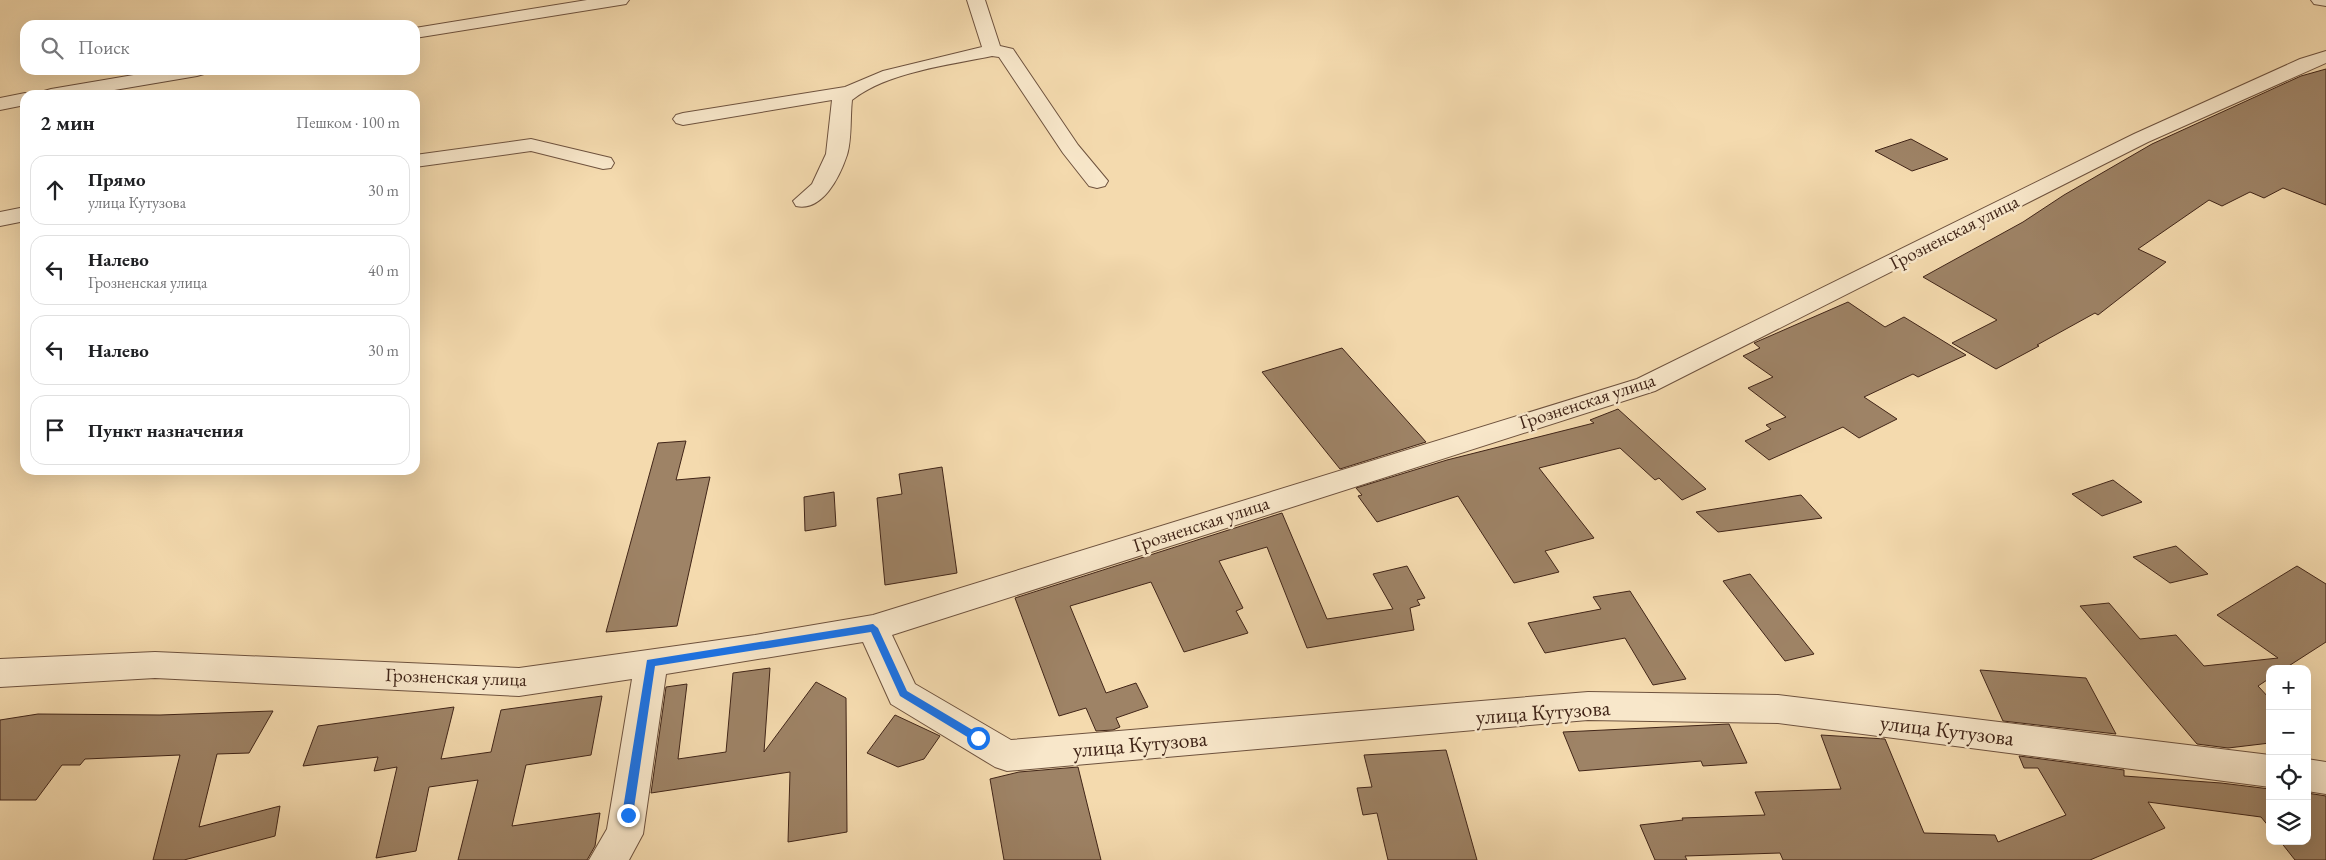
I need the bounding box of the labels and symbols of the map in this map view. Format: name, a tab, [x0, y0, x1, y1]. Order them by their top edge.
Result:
street label: Грозненская улица	[1885, 188, 2023, 275]
street label: Грозненская улица	[1516, 367, 1659, 435]
street label: Грозненская улица	[1130, 490, 1273, 558]
street label: Грозненская улица	[385, 662, 528, 692]
street label: улица Кутузова	[1475, 693, 1611, 731]
street label: улица Кутузова	[1878, 707, 2016, 753]
street label: улица Кутузова	[1072, 724, 1209, 764]
route start	[967, 727, 990, 750]
route end	[617, 804, 640, 827]

